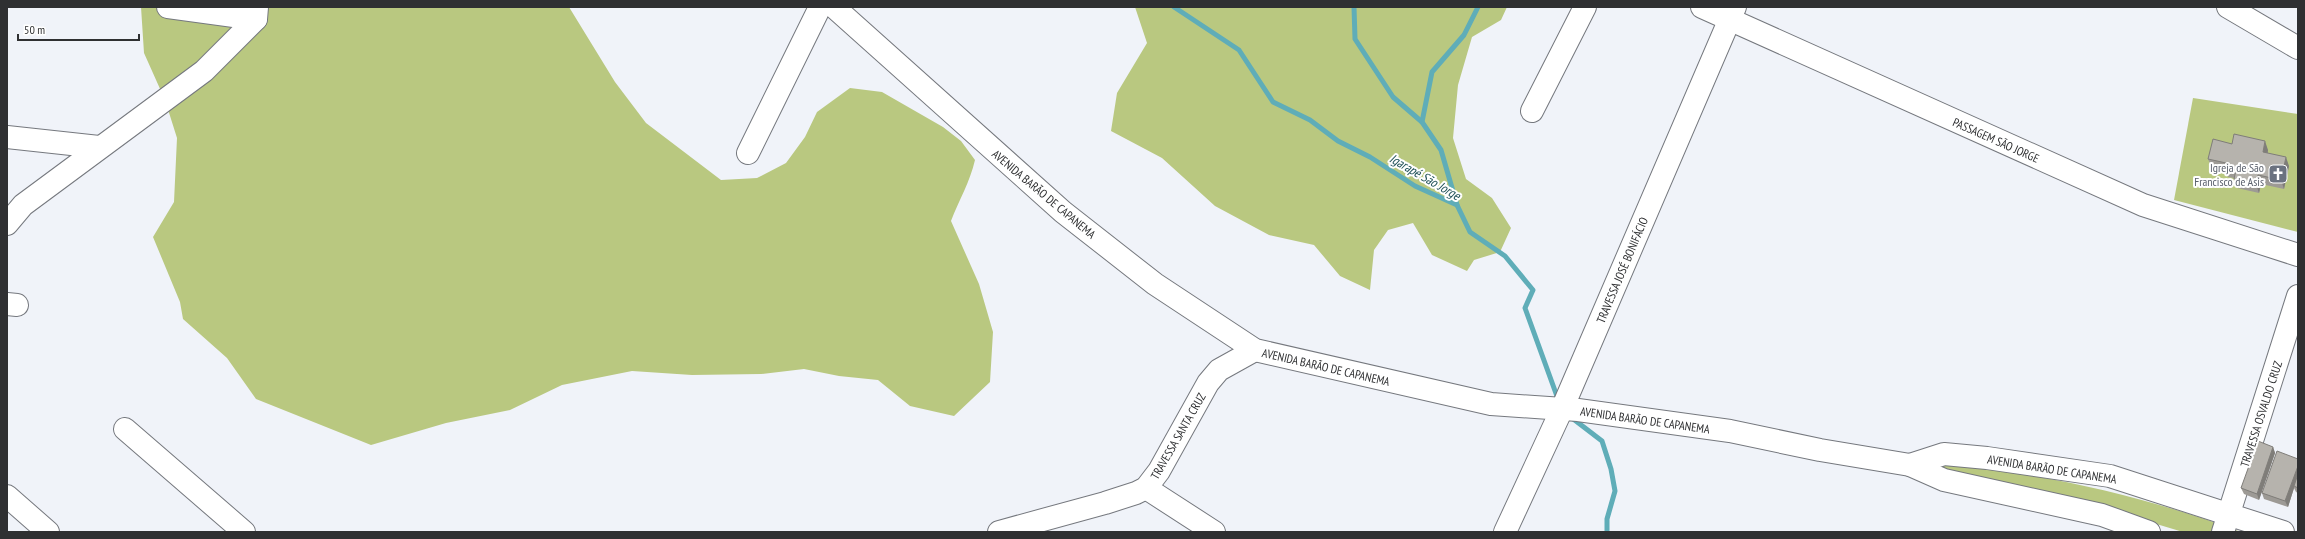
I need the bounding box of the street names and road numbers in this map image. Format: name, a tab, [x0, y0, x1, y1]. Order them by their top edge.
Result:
street label: PASSAGEM SÃO JORGE	[1950, 114, 2042, 166]
street label: AVENIDA BARÃO DE CAPANEMA	[989, 146, 1099, 242]
street label: TRAVESSA JOSÉ BONIFÁCIO	[1593, 214, 1651, 325]
street label: AVENIDA BARÃO DE CAPANEMA	[1261, 345, 1392, 389]
street label: TRAVESSA OSVALDO CRUZ	[2237, 359, 2285, 469]
street label: TRAVESSA SANTA CRUZ	[1147, 390, 1209, 482]
street label: AVENIDA BARÃO DE CAPANEMA	[1579, 403, 1711, 437]
street label: AVENIDA BARÃO DE CAPANEMA	[1986, 451, 2118, 487]

